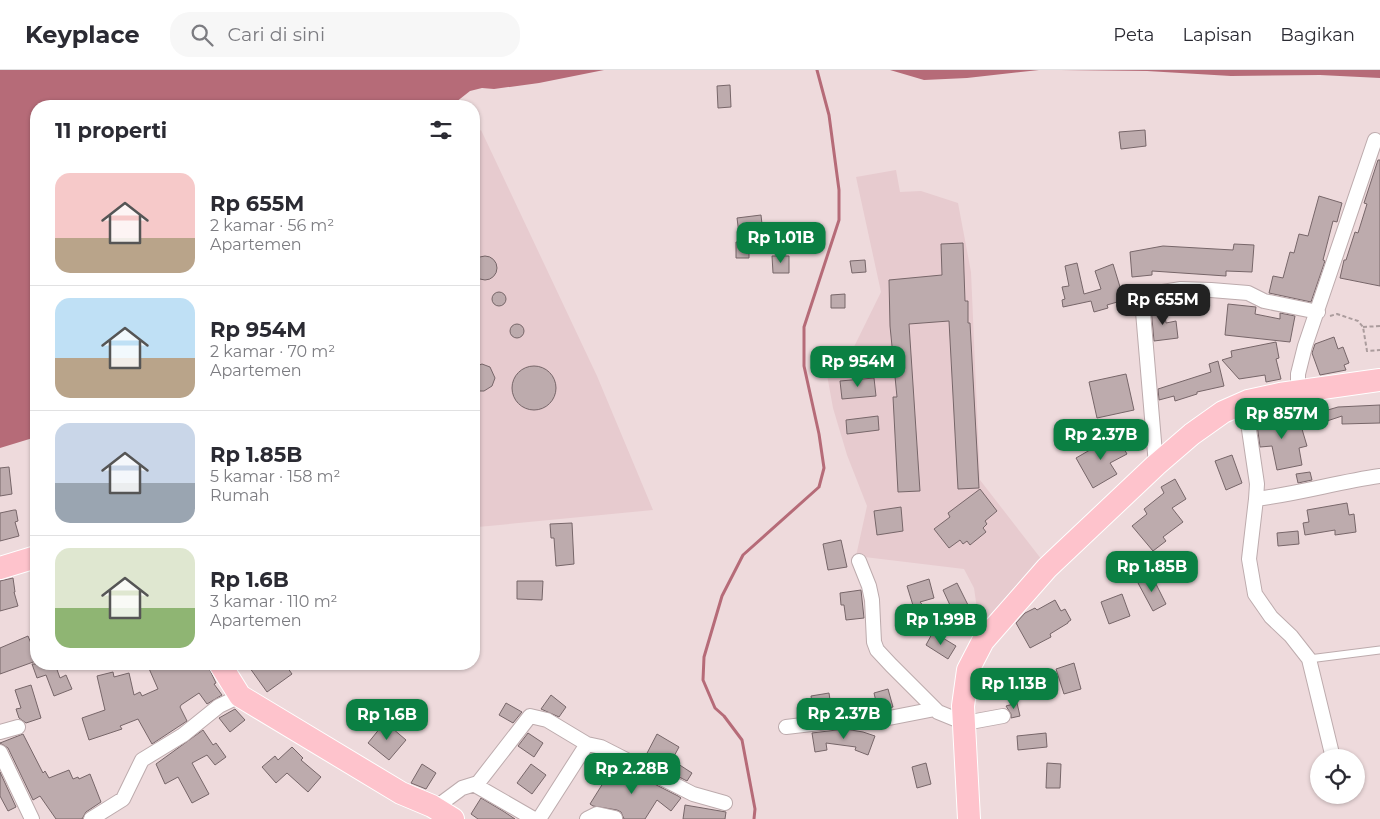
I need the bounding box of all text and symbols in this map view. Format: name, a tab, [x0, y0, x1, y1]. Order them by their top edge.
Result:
search box	[170, 12, 520, 57]
text: Keyplace	[25, 20, 140, 49]
icon: search	[188, 21, 216, 49]
text: Cari di sini	[228, 23, 325, 46]
text: Peta	[1113, 24, 1154, 46]
text: Lapisan	[1182, 24, 1252, 46]
text: Bagikan	[1280, 24, 1355, 46]
icon: filters	[427, 116, 455, 144]
text: 11 properti	[55, 118, 167, 143]
text: Rp 655M	[210, 191, 304, 216]
icon: home	[95, 193, 155, 253]
text: 2 kamar · 56 m²	[210, 216, 334, 235]
pin: Rp 1.01B	[729, 222, 833, 264]
text: Rp 1.01B	[748, 228, 814, 247]
text: Apartemen	[210, 235, 302, 254]
pin: Rp 655M	[1117, 284, 1209, 326]
text: Rp 655M	[1127, 290, 1199, 309]
text: Rp 954M	[210, 317, 306, 342]
icon: home	[95, 318, 155, 378]
text: 2 kamar · 70 m²	[210, 342, 335, 361]
pin: Rp 954M	[812, 346, 904, 388]
text: Rp 954M	[821, 352, 895, 371]
text: Apartemen	[210, 361, 302, 380]
pin: Rp 857M	[1236, 398, 1328, 440]
text: Rp 857M	[1246, 404, 1318, 423]
pin: Rp 2.37B	[1049, 418, 1153, 461]
text: Rp 2.37B	[1065, 425, 1137, 444]
text: Rp 1.85B	[210, 442, 302, 467]
icon: home	[95, 443, 155, 503]
text: 5 kamar · 158 m²	[210, 467, 340, 486]
text: Rumah	[210, 486, 270, 505]
pin: Rp 1.85B	[1100, 550, 1204, 593]
text: Rp 1.85B	[1117, 557, 1187, 576]
text: Rp 1.6B	[210, 567, 289, 592]
icon: home	[95, 568, 155, 628]
text: 3 kamar · 110 m²	[210, 592, 338, 611]
pin: Rp 1.99B	[889, 604, 993, 646]
text: Rp 1.99B	[906, 610, 976, 629]
text: Apartemen	[210, 611, 302, 630]
pin: Rp 1.13B	[962, 668, 1066, 710]
text: Rp 1.13B	[981, 674, 1047, 693]
pin: Rp 1.6B	[341, 698, 433, 741]
pin: Rp 2.37B	[792, 698, 896, 740]
text: Rp 2.37B	[808, 704, 880, 723]
text: Rp 1.6B	[357, 705, 417, 724]
map controls	[1310, 749, 1365, 804]
button: locate	[1310, 749, 1365, 804]
pin: Rp 2.28B	[580, 752, 684, 795]
text: Rp 2.28B	[595, 759, 669, 778]

